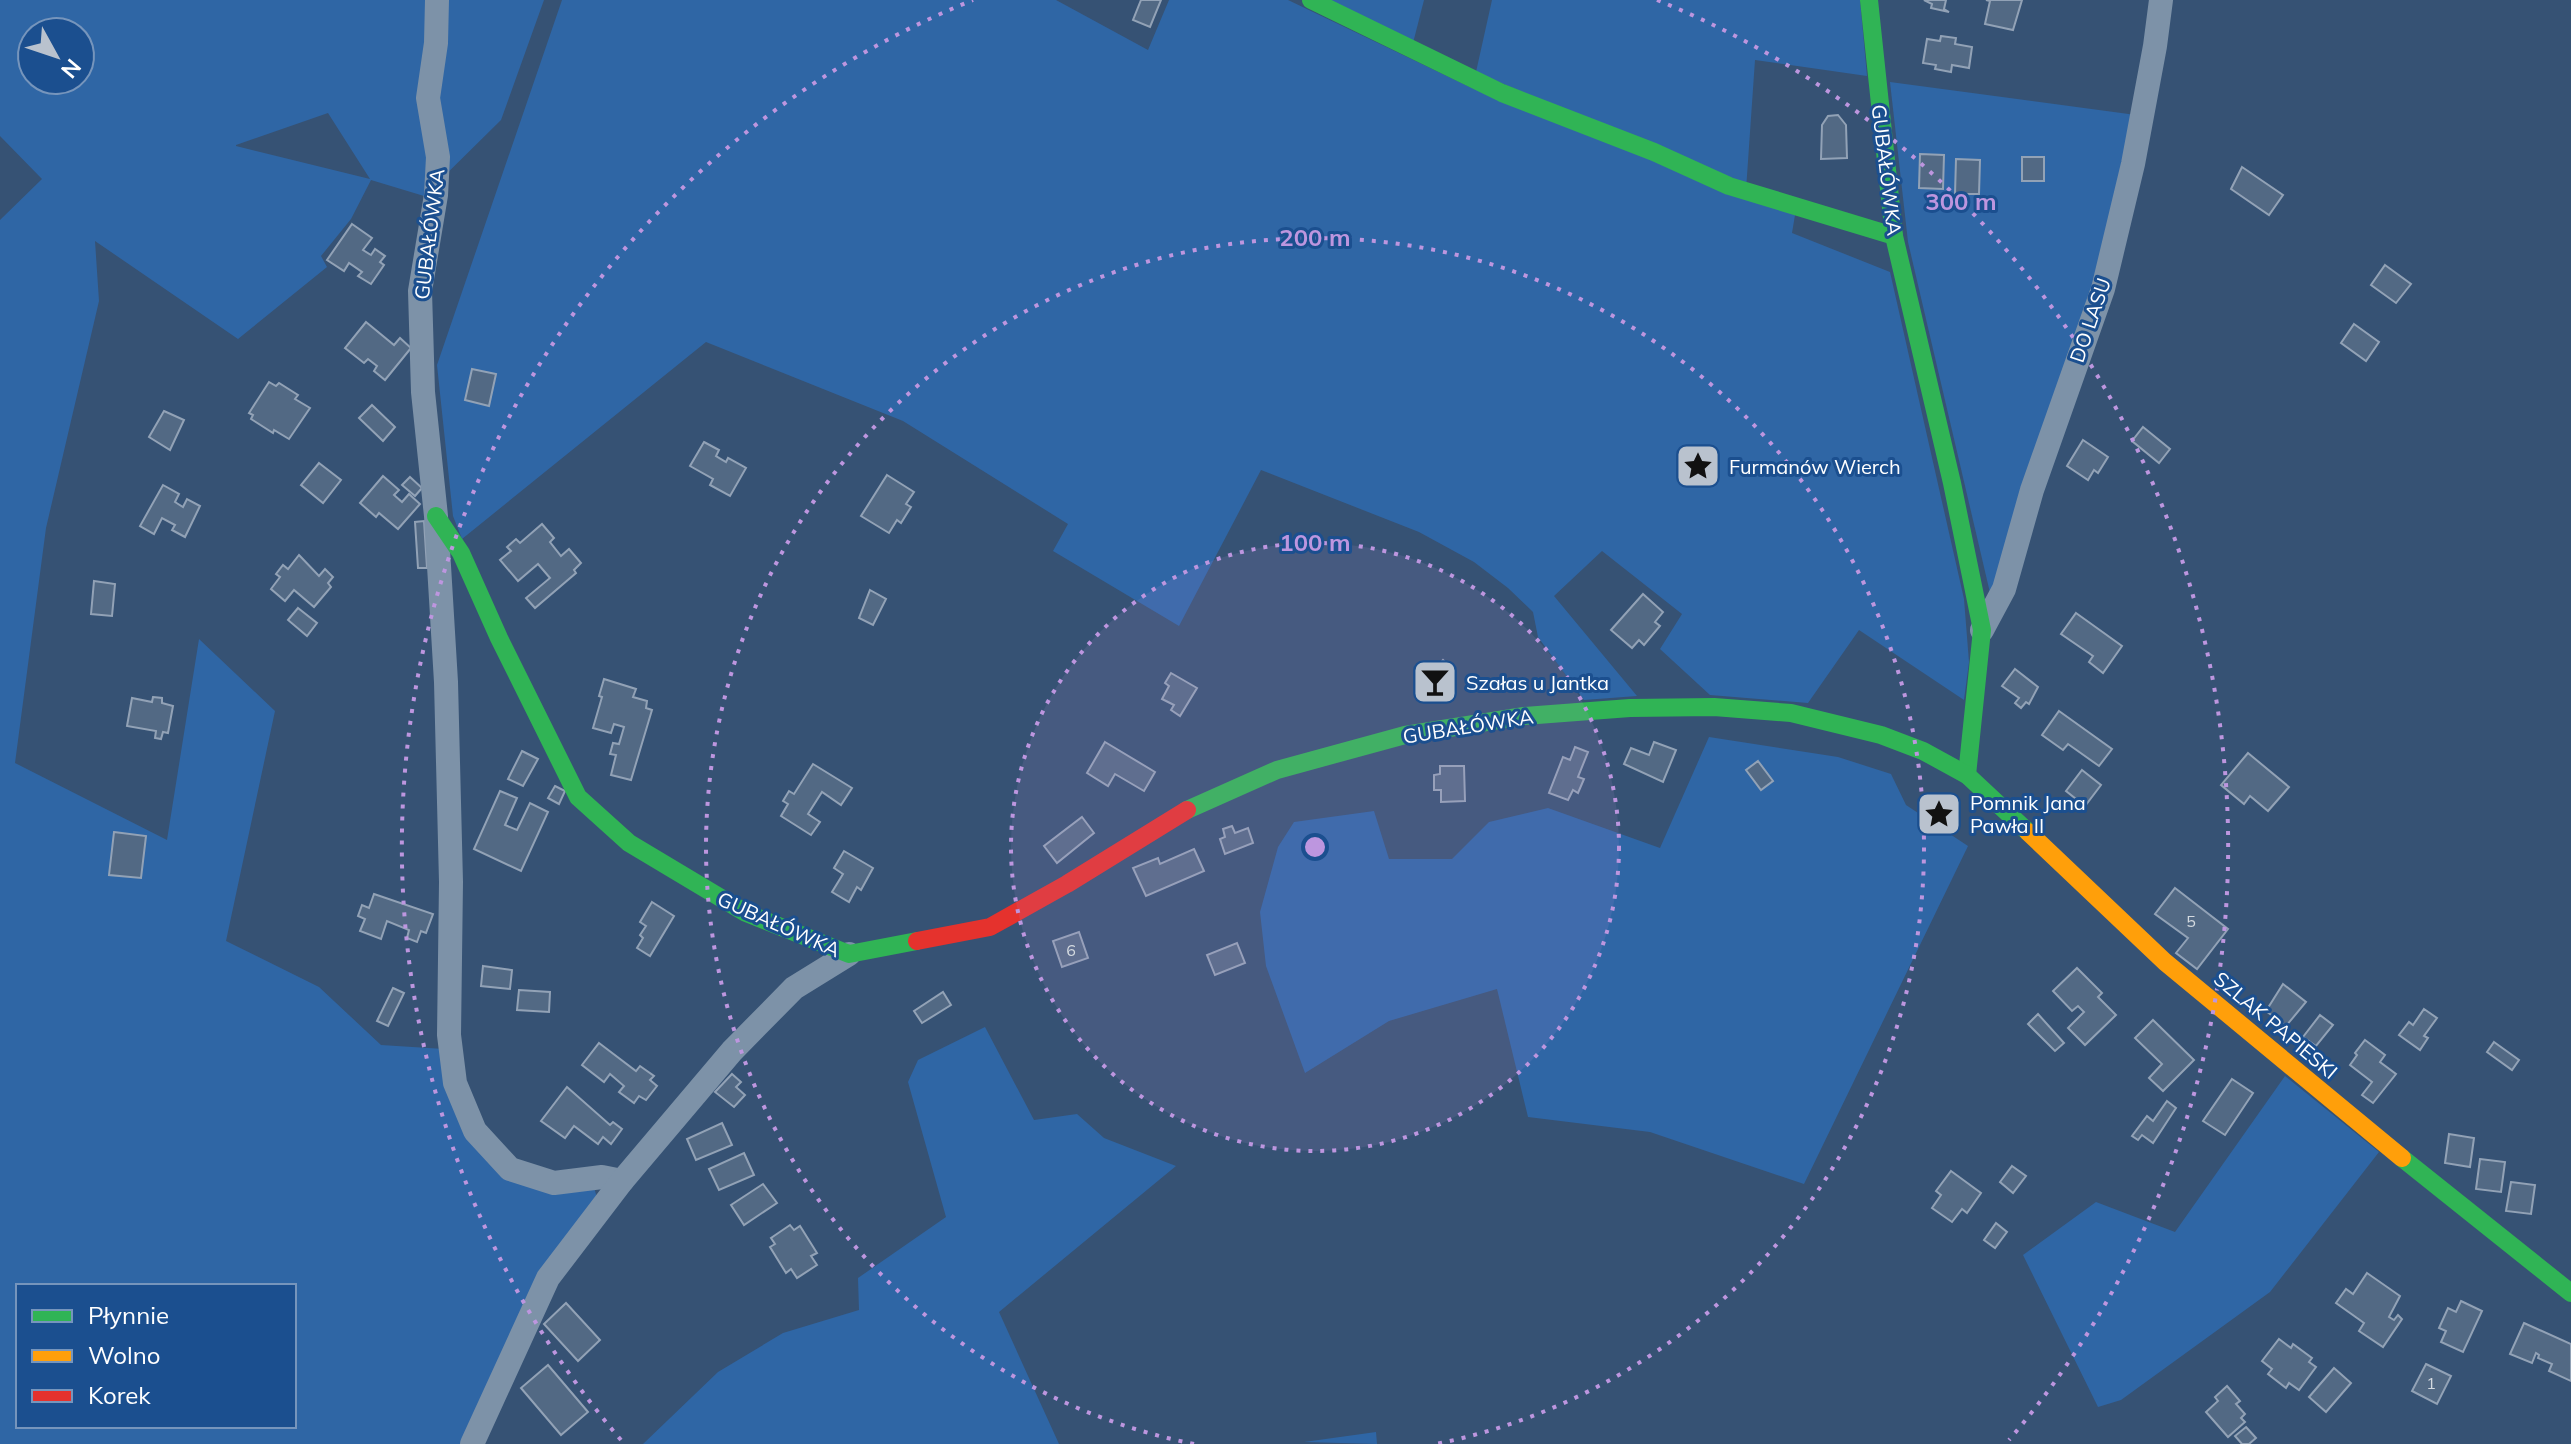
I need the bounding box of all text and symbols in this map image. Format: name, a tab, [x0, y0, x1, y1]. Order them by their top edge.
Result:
north arrow	[16, 16, 96, 96]
text: N	[55, 53, 87, 84]
street label: GUBAŁÓWKA	[1867, 103, 1907, 237]
street label: GUBAŁÓWKA	[409, 167, 449, 301]
text: 300 m	[1925, 186, 1997, 216]
text: 200 m	[1279, 222, 1351, 252]
street label: DO LASU	[2064, 274, 2116, 366]
place icon: Furmanów Wierch	[1674, 442, 1722, 490]
place label: Furmanów Wierch	[1729, 454, 1901, 479]
text: 100 m	[1279, 527, 1351, 557]
bar icon: Szałas u Jantka	[1411, 658, 1459, 706]
place label: Szałas u Jantka	[1466, 670, 1609, 695]
street label: GUBAŁÓWKA	[1401, 703, 1535, 749]
place icon: Pomnik Jana Pawła II	[1915, 790, 1963, 838]
place label: Pomnik Jana Pawła II	[1970, 790, 2086, 838]
centre of rings	[1301, 833, 1329, 861]
street label: GUBAŁÓWKA	[714, 886, 845, 962]
house number: 5	[2186, 911, 2196, 931]
house number: 6	[1066, 940, 1076, 960]
street label: SZLAK PAPIESKI	[2209, 966, 2343, 1084]
legend	[16, 1284, 296, 1428]
text: Płynnie	[88, 1300, 169, 1330]
text: Wolno	[88, 1340, 160, 1370]
house number: 1	[2426, 1373, 2436, 1393]
text: Korek	[88, 1380, 151, 1410]

